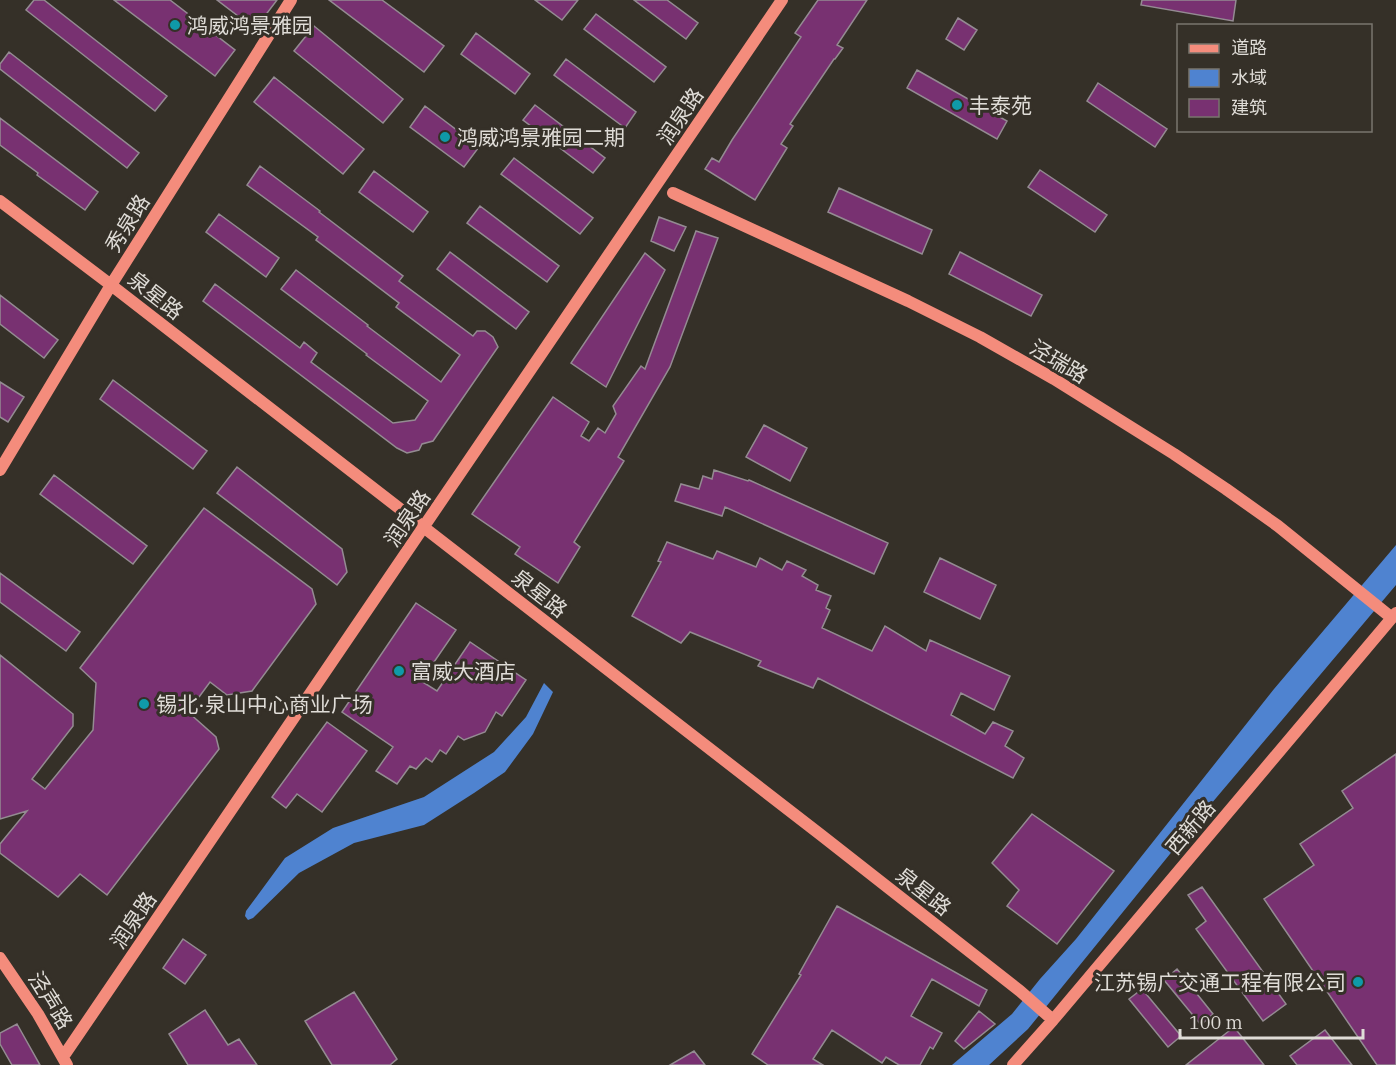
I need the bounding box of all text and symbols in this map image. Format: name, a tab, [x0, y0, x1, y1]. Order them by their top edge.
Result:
place label: 鸿威鸿景雅园	[187, 11, 313, 39]
marker: 鸿威鸿景雅园	[168, 18, 182, 32]
legend	[1177, 24, 1372, 132]
text: 道路	[1231, 36, 1267, 59]
text: 水域	[1231, 66, 1267, 89]
street label: 润泉路	[651, 82, 709, 150]
place label: 丰泰苑	[969, 91, 1032, 119]
text: 建筑	[1231, 96, 1267, 119]
marker: 丰泰苑	[950, 98, 964, 112]
place label: 鸿威鸿景雅园二期	[457, 123, 625, 151]
marker: 鸿威鸿景雅园二期	[438, 130, 452, 144]
street label: 秀泉路	[98, 189, 156, 257]
street label: 泉星路	[123, 265, 189, 325]
street label: 泾瑞路	[1025, 333, 1093, 389]
street label: 润泉路	[378, 484, 436, 552]
street label: 泉星路	[507, 563, 573, 623]
place label: 富威大酒店	[411, 657, 516, 685]
marker: 富威大酒店	[392, 664, 406, 678]
place label: 锡北·泉山中心商业广场	[156, 690, 373, 718]
marker: 锡北·泉山中心商业广场	[137, 697, 151, 711]
street label: 西新路	[1159, 794, 1221, 860]
street label: 泉星路	[891, 861, 957, 921]
street label: 润泉路	[104, 886, 162, 954]
street label: 泾声路	[22, 966, 80, 1034]
place label: 江苏锡广交通工程有限公司	[1094, 968, 1346, 996]
marker: 江苏锡广交通工程有限公司	[1351, 975, 1365, 989]
scale bar	[1180, 1002, 1363, 1040]
text: 100 m	[1189, 1011, 1243, 1034]

